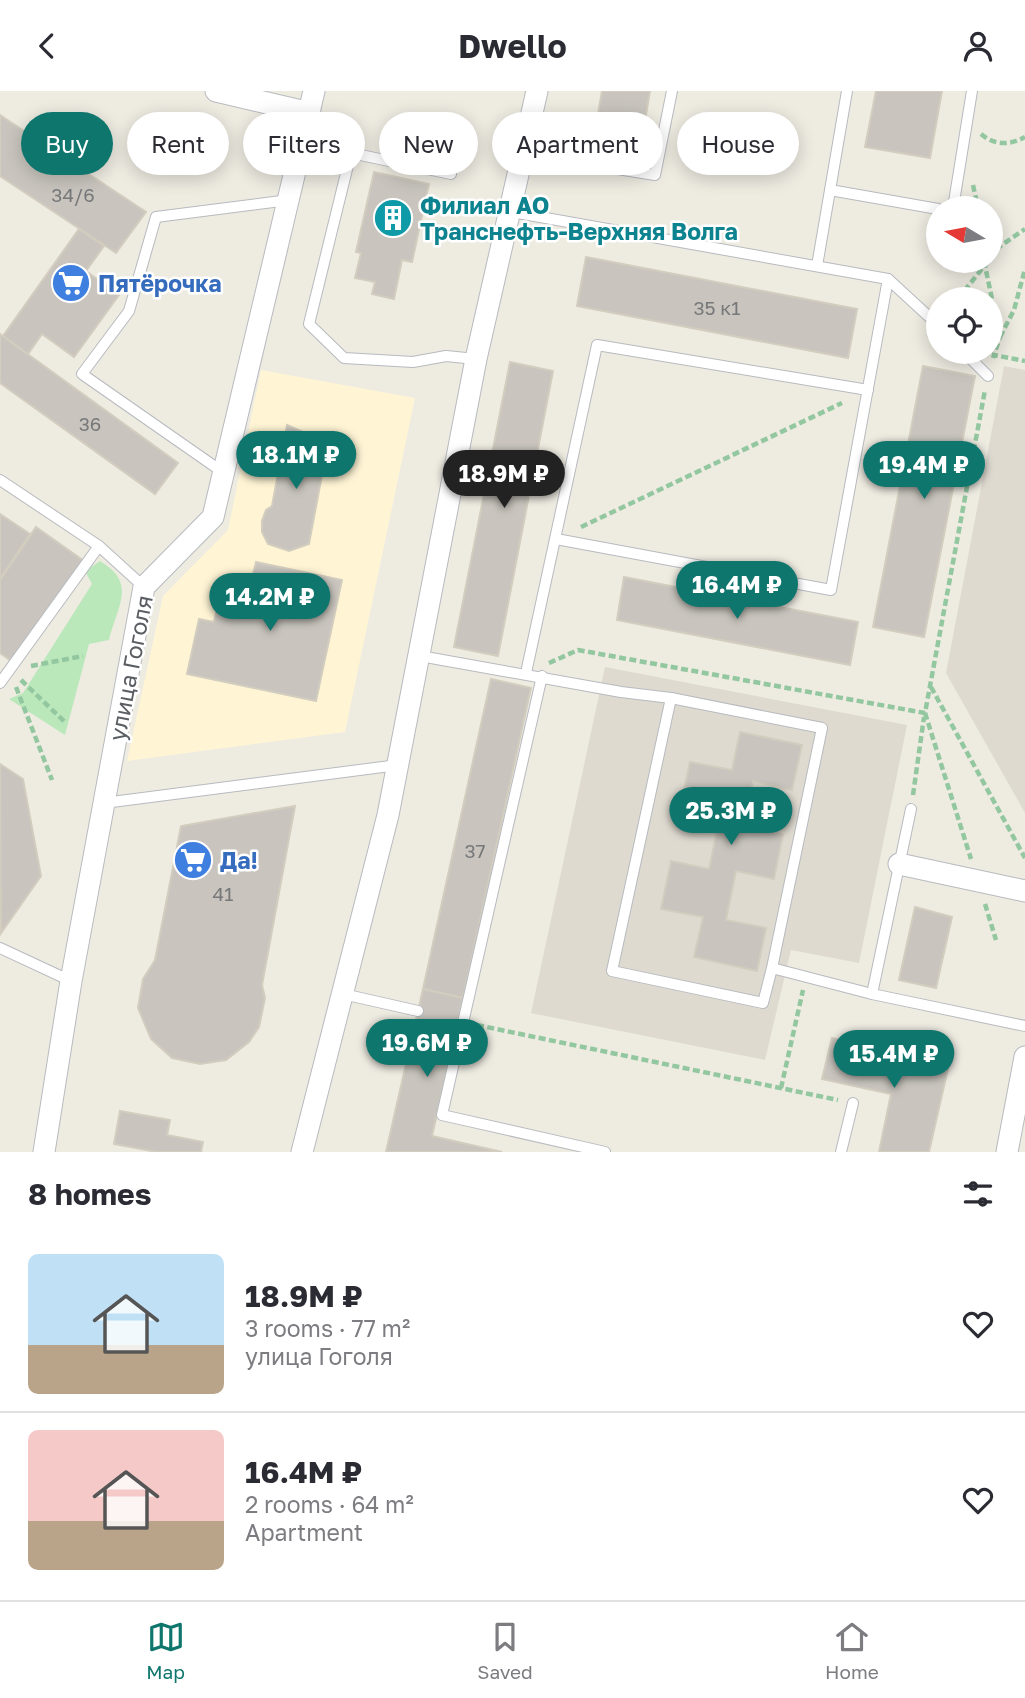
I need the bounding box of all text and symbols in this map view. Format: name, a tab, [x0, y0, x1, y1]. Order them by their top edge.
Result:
icon: back	[28, 27, 66, 65]
text: Dwello	[458, 27, 567, 65]
icon: person	[959, 27, 997, 65]
chip: Buy	[21, 112, 113, 175]
chip: Rent	[127, 112, 229, 175]
chip: Filters	[243, 112, 365, 175]
chip: New	[379, 112, 478, 175]
chip: Apartment	[492, 112, 663, 175]
chip: House	[677, 112, 799, 175]
house number: 34/6	[51, 183, 95, 206]
place label: Филиал АО Транснефть-Верхняя Волга	[420, 191, 738, 245]
north arrow	[926, 196, 1003, 273]
map controls	[926, 196, 1003, 364]
building icon: Филиал АО Транснефть-Верхняя Волга	[372, 197, 414, 239]
supermarket icon: Пятёрочка	[50, 262, 92, 304]
place label: Пятёрочка	[98, 269, 222, 297]
button: locate	[926, 287, 1003, 364]
house number: 35 к1	[693, 296, 741, 319]
house number: 36	[79, 412, 101, 435]
pin: 18.1M ₽	[231, 431, 361, 491]
text: 18.1M ₽	[252, 440, 340, 468]
pin: 19.4M ₽	[859, 441, 989, 501]
text: 19.4M ₽	[879, 450, 969, 478]
pin: 18.9M ₽	[439, 451, 569, 510]
text: 18.9M ₽	[459, 459, 549, 487]
pin: 16.4M ₽	[672, 561, 802, 621]
text: 16.4M ₽	[692, 570, 782, 598]
pin: 14.2M ₽	[205, 573, 335, 633]
text: 14.2M ₽	[225, 582, 315, 610]
street label: улица Гоголя	[102, 593, 158, 743]
pin: 25.3M ₽	[666, 787, 796, 847]
text: 25.3M ₽	[685, 796, 777, 824]
supermarket icon: Да!	[172, 839, 214, 881]
house number: 37	[464, 839, 486, 862]
place label: Да!	[220, 846, 258, 874]
house number: 41	[213, 882, 233, 905]
pin: 19.6M ₽	[362, 1019, 492, 1079]
text: 19.6M ₽	[382, 1028, 472, 1056]
pin: 15.4M ₽	[829, 1031, 959, 1090]
text: 15.4M ₽	[849, 1039, 939, 1067]
icon: filters	[959, 1175, 997, 1213]
text: 8 homes	[28, 1176, 152, 1212]
text: 18.9M ₽	[245, 1278, 363, 1314]
icon: home	[84, 1282, 168, 1366]
icon: heart	[959, 1305, 997, 1343]
text: 3 rooms · 77 m²	[245, 1314, 410, 1342]
text: улица Гоголя	[245, 1342, 393, 1370]
text: 16.4M ₽	[245, 1454, 362, 1490]
icon: home	[84, 1458, 168, 1542]
icon: heart	[959, 1481, 997, 1519]
text: 2 rooms · 64 m²	[245, 1490, 414, 1518]
text: Apartment	[245, 1518, 363, 1546]
tab: Map	[146, 1618, 185, 1683]
tab: Saved	[477, 1618, 533, 1683]
tab: Home	[825, 1618, 879, 1683]

